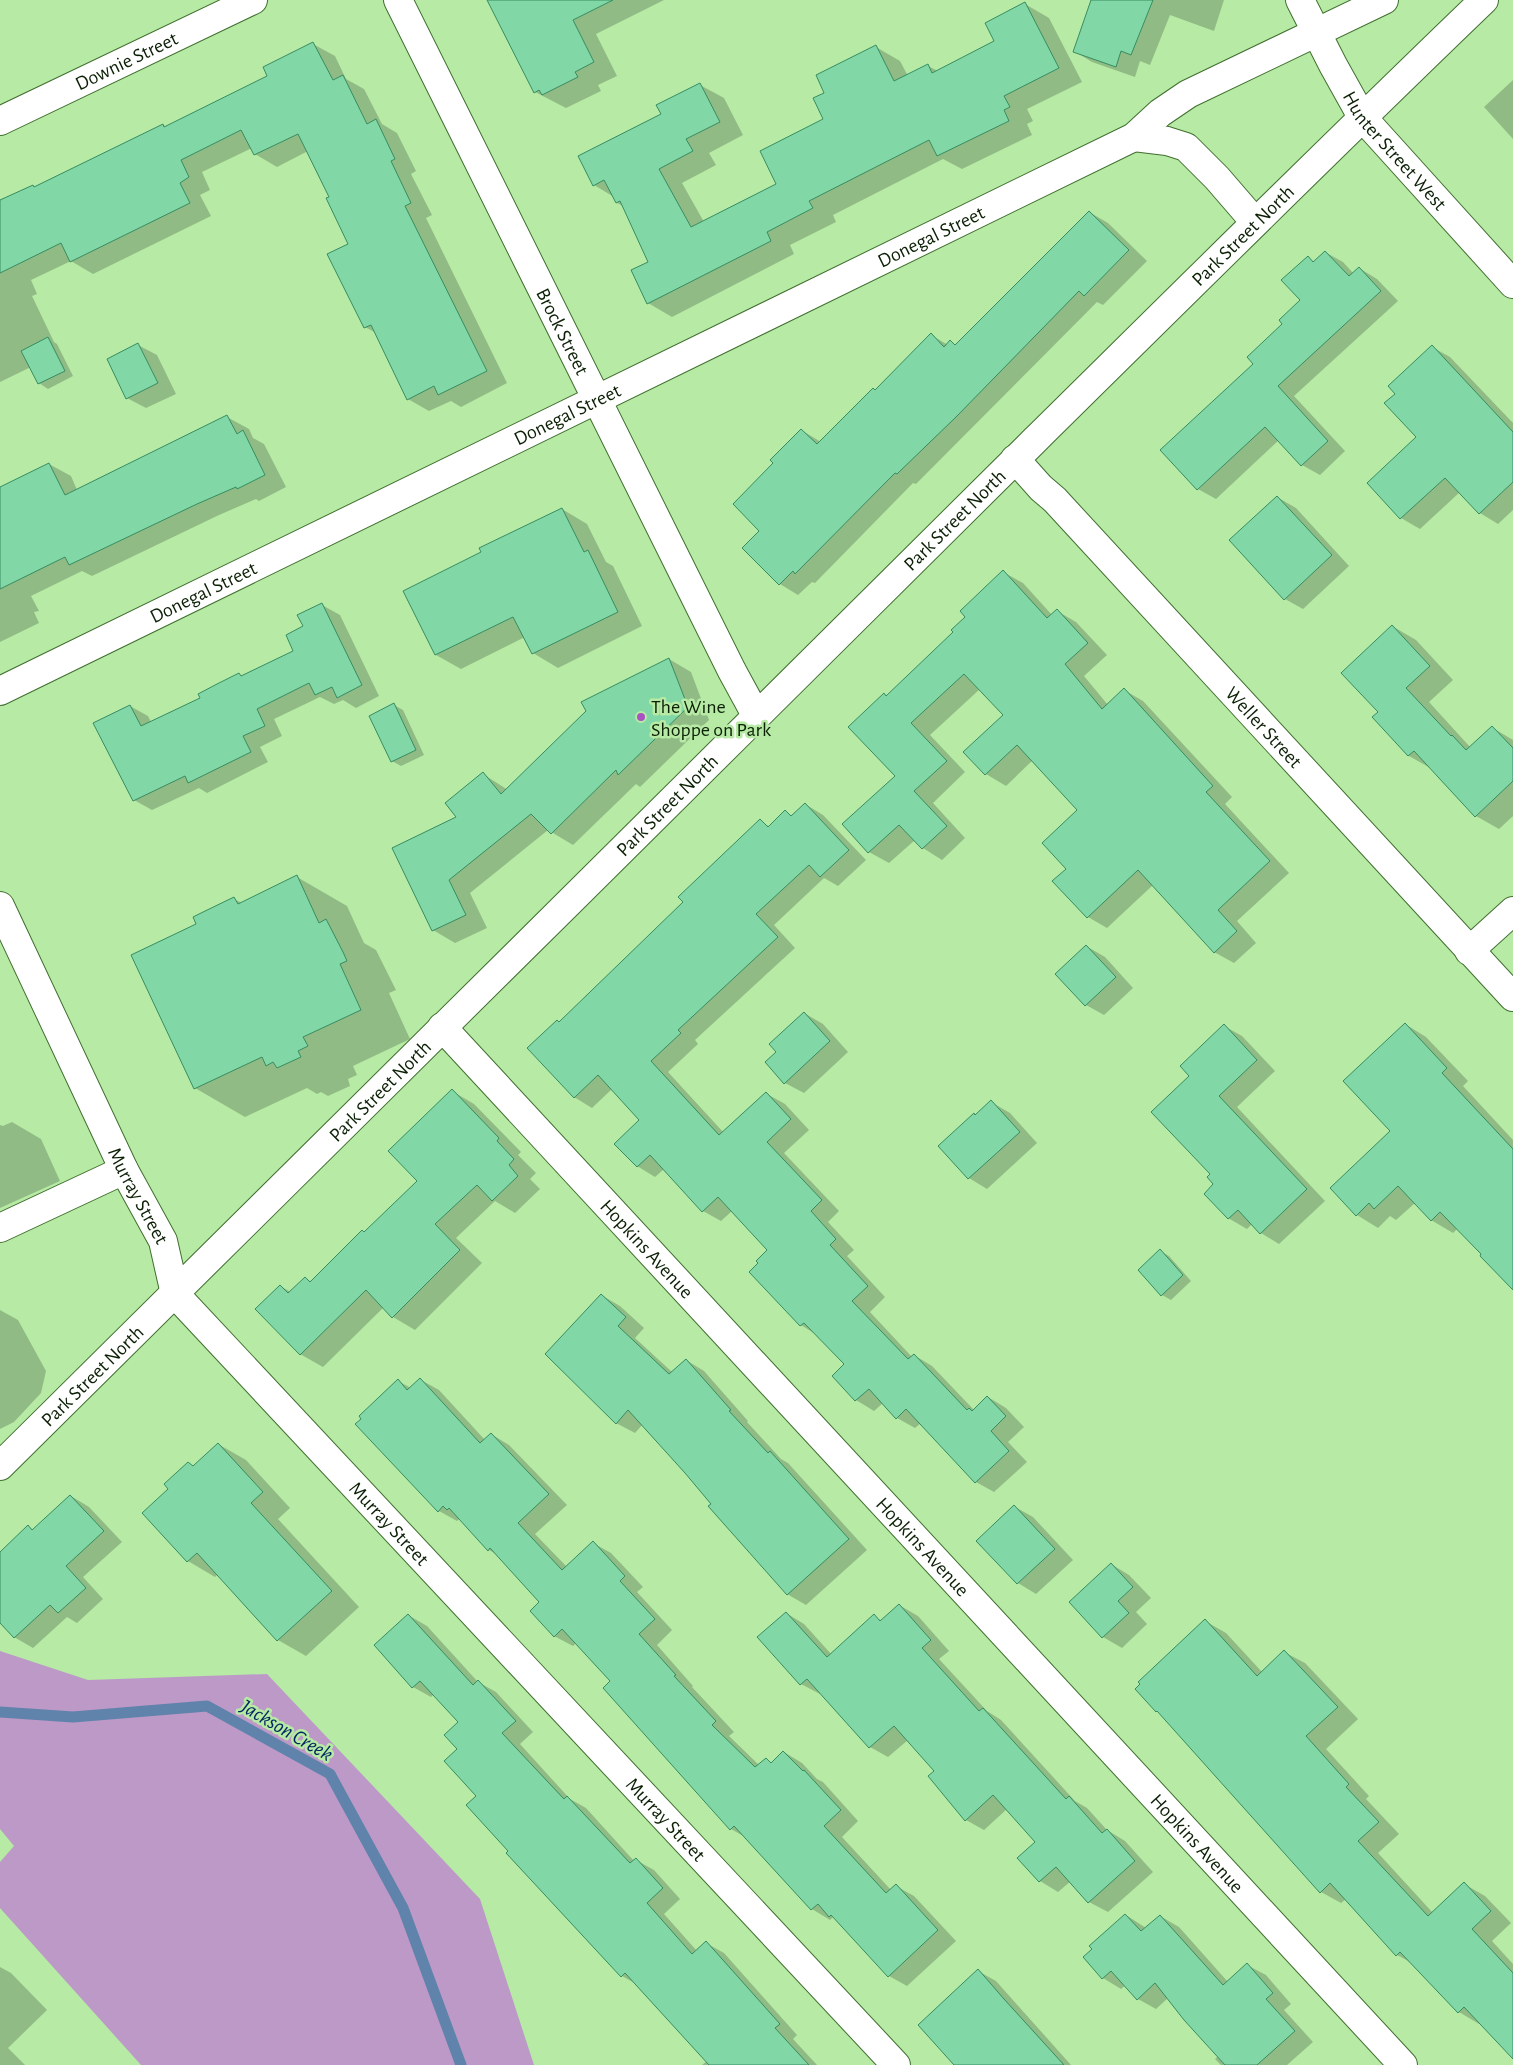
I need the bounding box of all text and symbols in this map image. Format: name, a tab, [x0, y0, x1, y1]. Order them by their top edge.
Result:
street label: Downie Street	[72, 28, 182, 94]
street label: Hunter Street West	[1339, 88, 1450, 215]
street label: Park Street North	[1188, 182, 1298, 290]
street label: Donegal Street	[875, 202, 988, 272]
street label: Brock Street	[532, 285, 592, 379]
street label: Donegal Street	[511, 380, 624, 449]
street label: Park Street North	[900, 466, 1010, 575]
street label: Donegal Street	[147, 558, 261, 627]
street label: Weller Street	[1221, 683, 1306, 772]
place label: The Wine Shoppe on Park	[651, 697, 771, 740]
marker: The Wine Shoppe on Park	[635, 711, 647, 723]
street label: Park Street North	[613, 751, 722, 860]
street label: Park Street North	[326, 1037, 435, 1146]
street label: Murray Street	[104, 1145, 172, 1248]
street label: Hopkins Avenue	[596, 1196, 697, 1303]
street label: Park Street North	[38, 1322, 148, 1431]
street label: Murray Street	[345, 1478, 433, 1570]
street label: Hopkins Avenue	[872, 1494, 973, 1600]
water label: Jackson Creek	[236, 1695, 337, 1765]
street label: Murray Street	[622, 1774, 709, 1866]
street label: Hopkins Avenue	[1146, 1790, 1247, 1897]

